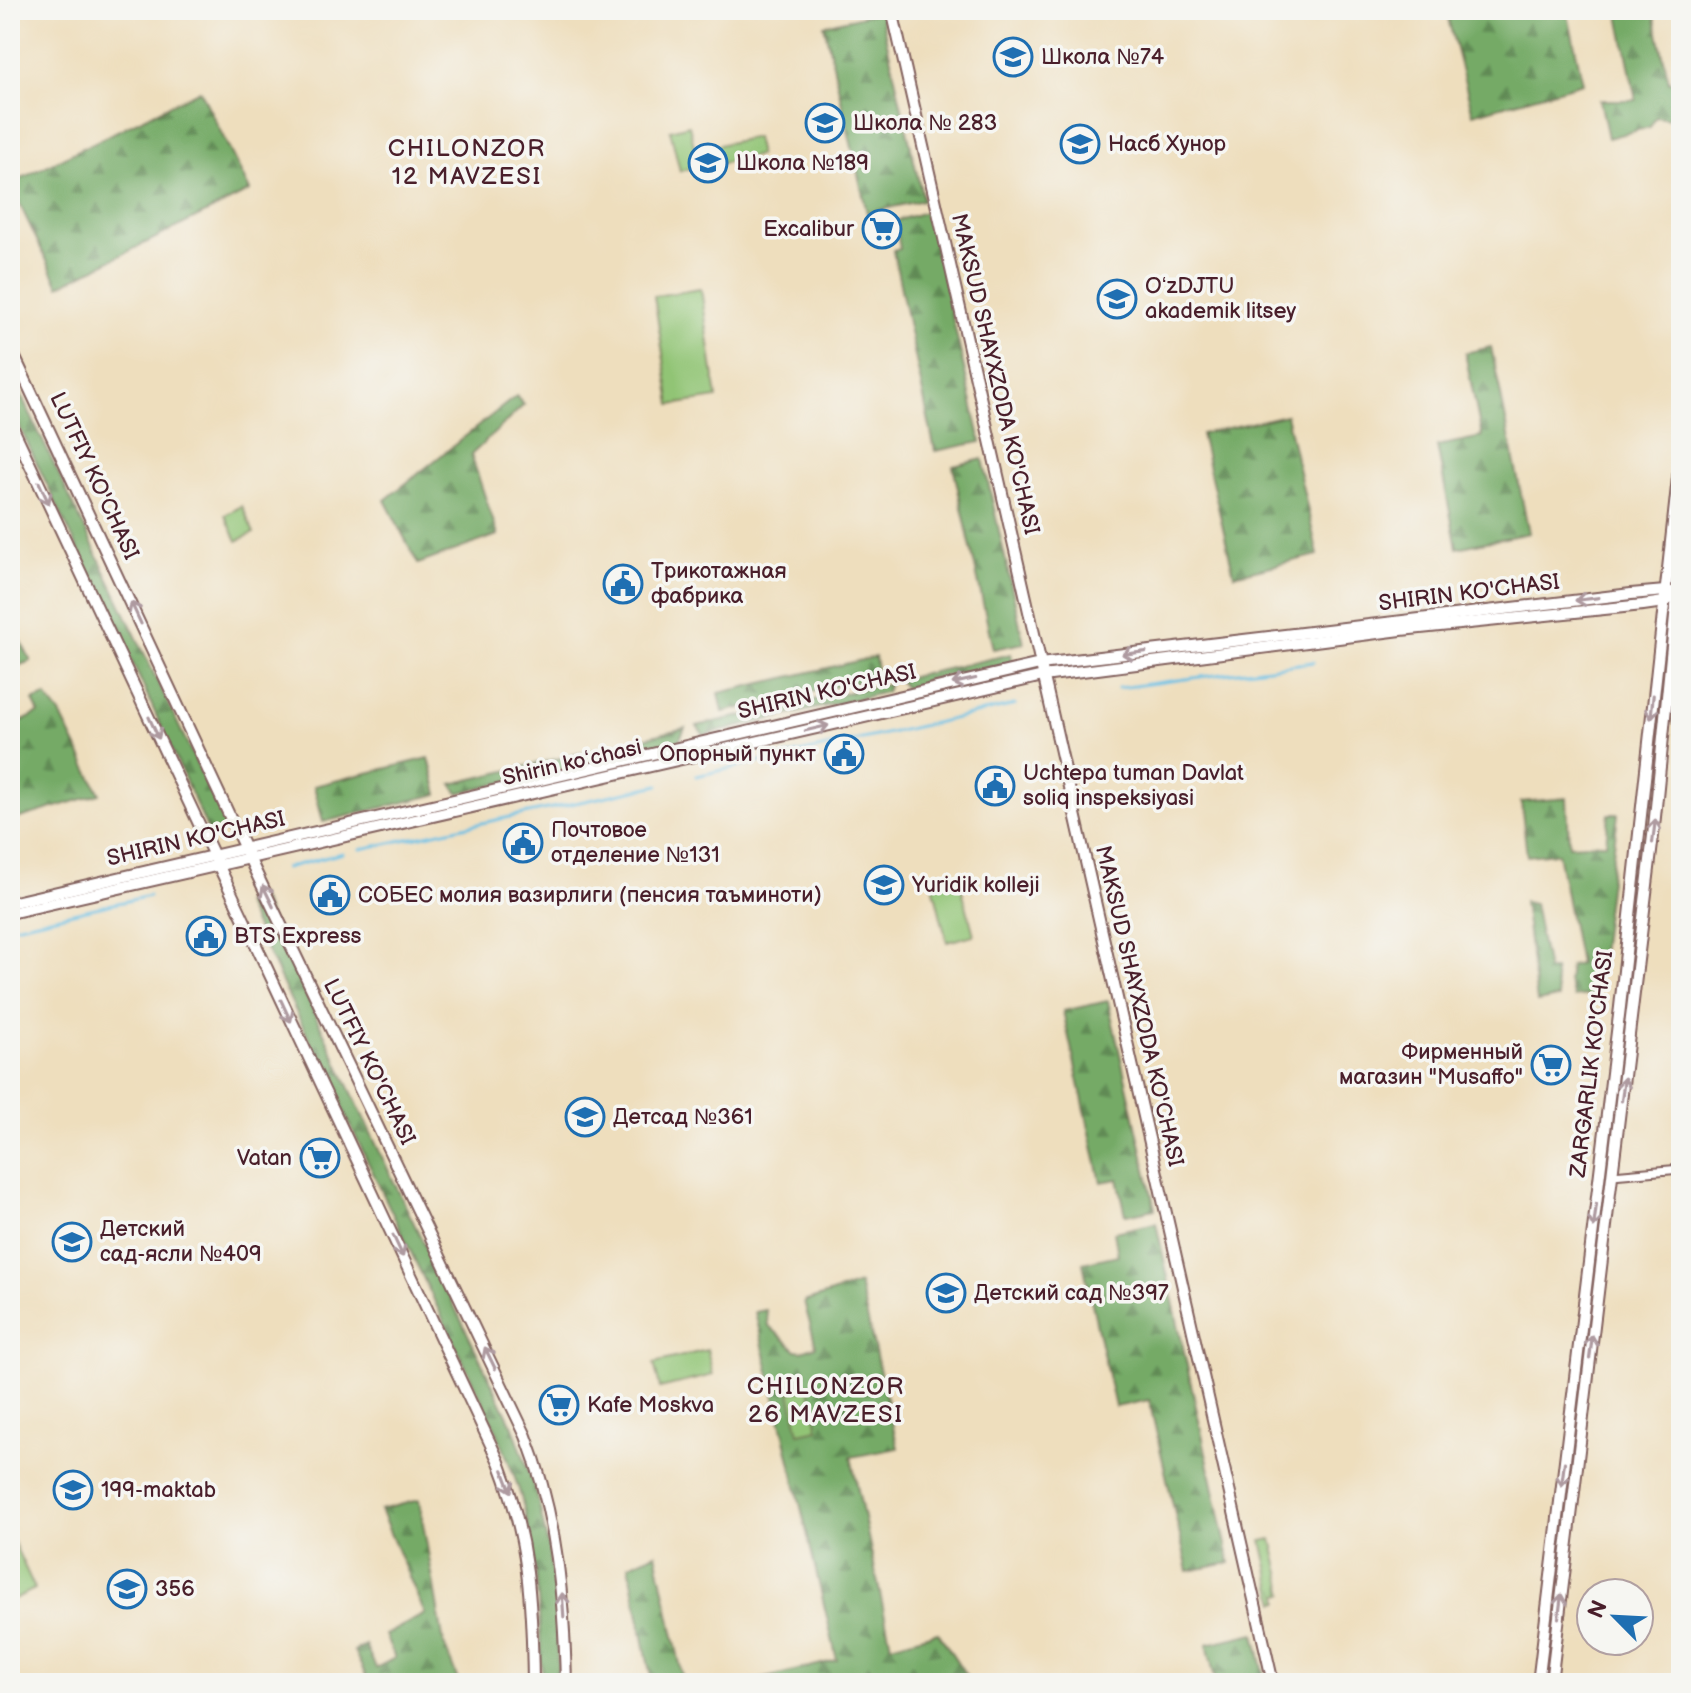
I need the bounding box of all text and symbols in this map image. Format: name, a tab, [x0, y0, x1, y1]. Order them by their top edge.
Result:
school or university icon: Школа №74	[992, 36, 1034, 78]
place label: Школа №74	[1041, 44, 1165, 71]
school or university icon: Школа № 283	[804, 102, 846, 144]
place label: Школа № 283	[853, 110, 997, 137]
school or university icon: Насб Хунор	[1059, 123, 1101, 165]
place label: Насб Хунор	[1108, 131, 1227, 158]
district label: CHILONZOR 12 MAVZESI	[388, 134, 546, 191]
school or university icon: Школа №189	[687, 142, 729, 184]
place label: Школа №189	[736, 150, 869, 177]
supermarket icon: Excalibur	[861, 208, 903, 250]
street label: MAKSUD SHAYXZODA KO'CHASI	[945, 211, 1045, 537]
place label: Excalibur	[763, 216, 855, 243]
place label: OʻzDJTU akademik litsey	[1145, 273, 1296, 325]
school or university icon: OʻzDJTU akademik litsey	[1096, 278, 1138, 320]
street label: LUTFIY KO'CHASI	[43, 388, 145, 564]
one-way arrow	[37, 480, 52, 504]
place label: Трикотажная фабрика	[651, 558, 787, 610]
public building icon: Трикотажная фабрика	[602, 563, 644, 605]
street label: SHIRIN KO'CHASI	[1377, 568, 1561, 617]
one-way arrow	[1574, 592, 1601, 607]
one-way arrow	[128, 601, 143, 625]
one-way arrow	[1122, 645, 1148, 660]
street label: SHIRIN KO'CHASI	[735, 658, 919, 726]
one-way arrow	[952, 674, 978, 689]
one-way arrow	[1645, 693, 1660, 720]
one-way arrow	[147, 715, 162, 740]
one-way arrow	[803, 720, 829, 735]
public building icon: Опорный пункт	[823, 733, 865, 775]
street label: Shirin koʻchasi	[500, 734, 644, 792]
place label: Опорный пункт	[660, 741, 817, 768]
place label: Uchtepa tuman Davlat soliq inspeksiyasi	[1023, 760, 1244, 812]
public building icon: Uchtepa tuman Davlat soliq inspeksiyasi	[974, 765, 1016, 807]
street label: SHIRIN KO'CHASI	[104, 805, 288, 873]
place label: Почтовое отделение №131	[551, 817, 720, 869]
one-way arrow	[1646, 818, 1661, 845]
public building icon: Почтовое отделение №131	[502, 822, 544, 864]
street label: MAKSUD SHAYXZODA KO'CHASI	[1089, 843, 1189, 1169]
school or university icon: Yuridik kolleji	[863, 864, 905, 906]
place label: Yuridik kolleji	[911, 872, 1040, 899]
public building icon: СОБЕС молия вазирлиги (пенсия таъминоти)	[309, 874, 351, 916]
place label: СОБЕС молия вазирлиги (пенсия таъминоти)	[358, 882, 822, 909]
one-way arrow	[260, 885, 275, 909]
public building icon: BTS Express	[185, 915, 227, 957]
place label: BTS Express	[234, 923, 362, 950]
street label: ZARGARLIK KO'CHASI	[1565, 949, 1619, 1180]
street label: LUTFIY KO'CHASI	[317, 974, 421, 1150]
one-way arrow	[279, 998, 294, 1022]
place label: Фирменный магазин "Musaffo"	[1339, 1039, 1523, 1091]
supermarket icon: Фирменный магазин "Musaffo"	[1530, 1044, 1572, 1086]
one-way arrow	[1615, 1076, 1630, 1103]
school or university icon: Детсад №361	[564, 1096, 606, 1138]
place label: Детсад №361	[613, 1104, 753, 1131]
supermarket icon: Vatan	[299, 1137, 341, 1179]
place label: Vatan	[237, 1145, 292, 1172]
one-way arrow	[1587, 1202, 1602, 1229]
place label: Детский сад-ясли №409	[100, 1216, 262, 1268]
school or university icon: Детский сад-ясли №409	[51, 1221, 93, 1263]
one-way arrow	[391, 1233, 406, 1257]
school or university icon: Детский сад №397	[925, 1272, 967, 1314]
place label: Детский сад №397	[974, 1280, 1169, 1307]
one-way arrow	[1584, 1335, 1599, 1361]
one-way arrow	[481, 1346, 497, 1370]
district label: CHILONZOR 26 MAVZESI	[747, 1372, 905, 1429]
supermarket icon: Kafe Moskva	[538, 1384, 580, 1426]
place label: Kafe Moskva	[587, 1392, 714, 1419]
one-way arrow	[1556, 1460, 1571, 1487]
school or university icon: 199-maktab	[52, 1469, 94, 1511]
one-way arrow	[501, 1469, 515, 1493]
place label: 199-maktab	[101, 1477, 216, 1504]
school or university icon: 356	[106, 1568, 148, 1610]
place label: 356	[155, 1576, 195, 1603]
north arrow	[1575, 1577, 1655, 1657]
one-way arrow	[555, 1592, 570, 1619]
one-way arrow	[1553, 1593, 1568, 1619]
text: N	[1582, 1596, 1614, 1623]

